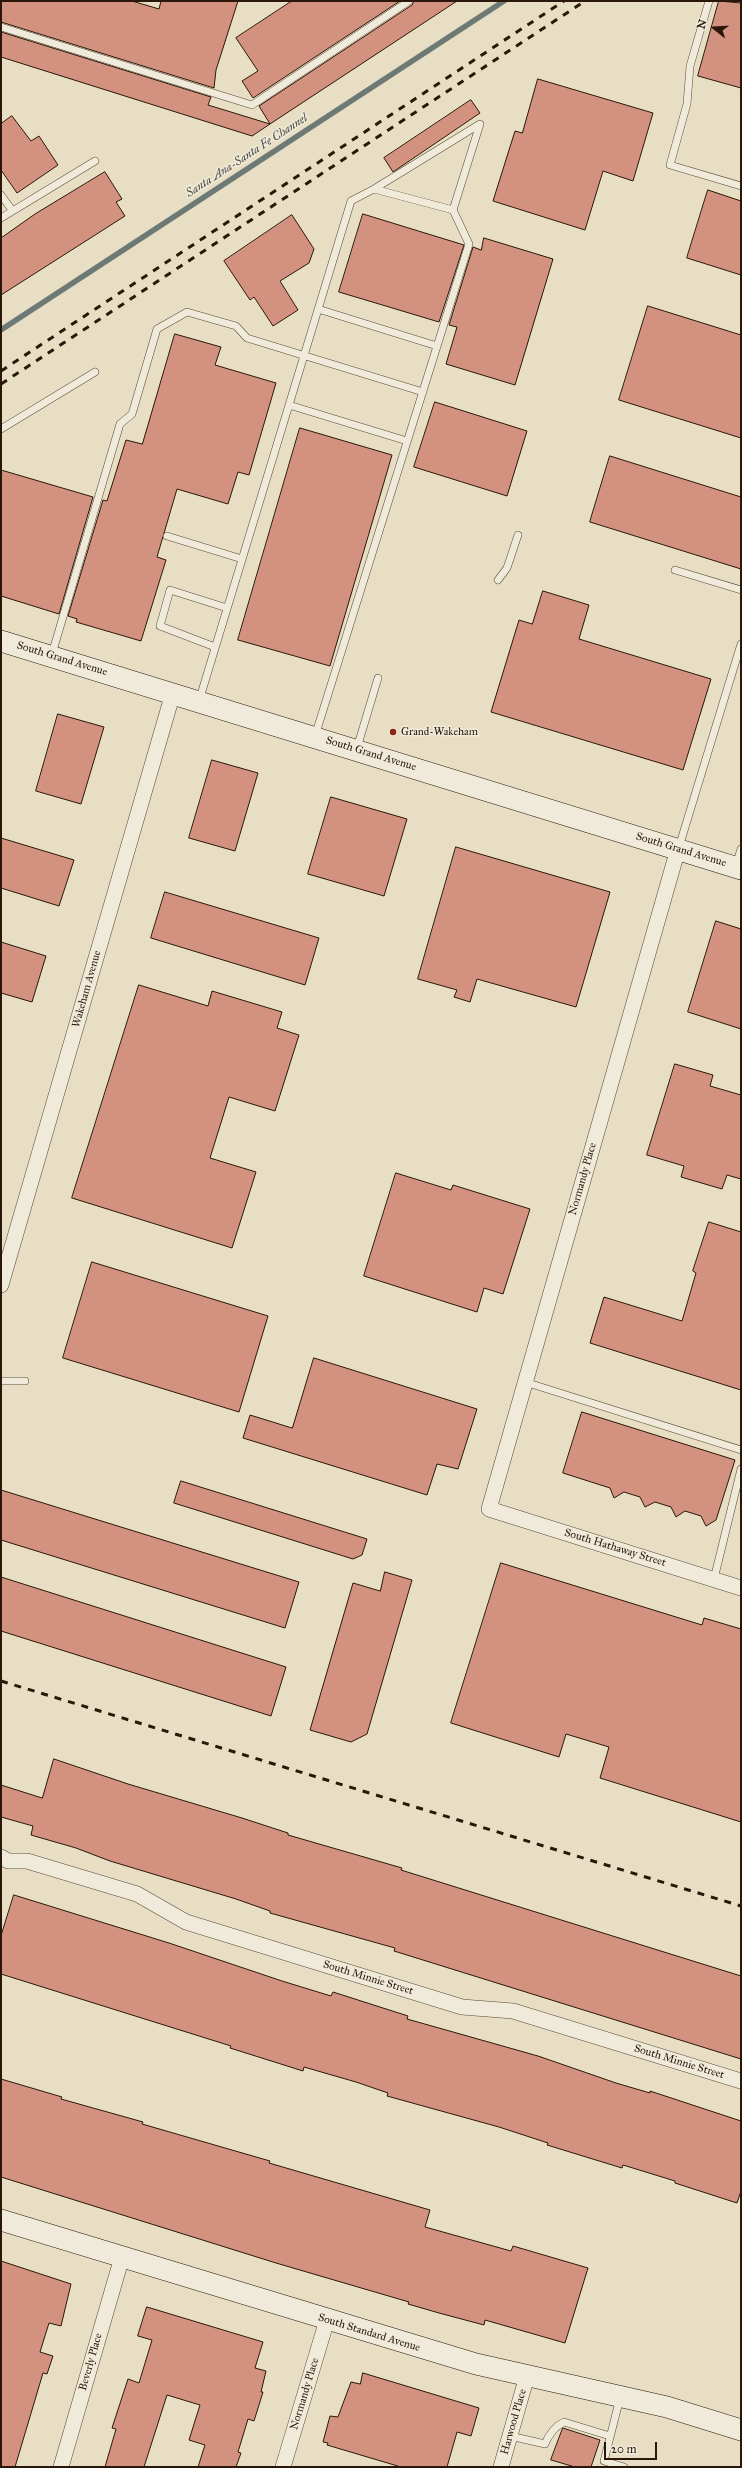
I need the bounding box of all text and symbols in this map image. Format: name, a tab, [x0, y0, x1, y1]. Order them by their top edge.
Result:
north arrow	[694, 8, 734, 48]
text: N	[694, 18, 710, 31]
water label: Santa Ana-Santa Fe Channel	[183, 111, 311, 201]
street label: South Grand Avenue	[15, 639, 109, 679]
place label: Grand-Wakeham	[401, 725, 478, 739]
marker: Grand-Wakeham	[388, 727, 398, 737]
street label: South Grand Avenue	[324, 734, 418, 774]
street label: South Grand Avenue	[634, 830, 728, 870]
street label: Wakeham Avenue	[70, 949, 104, 1029]
street label: Normandy Place	[566, 1141, 600, 1217]
street label: South Hathaway Street	[563, 1526, 667, 1570]
street label: South Minnie Street	[321, 1958, 415, 1998]
street label: South Minnie Street	[632, 2042, 726, 2082]
street label: South Standard Avenue	[316, 2311, 422, 2355]
street label: Beverly Place	[77, 2332, 105, 2392]
street label: Normandy Place	[288, 2356, 322, 2432]
street label: Harwood Place	[498, 2388, 530, 2456]
scale bar	[606, 2434, 659, 2460]
text: 20 m	[611, 2442, 637, 2456]

